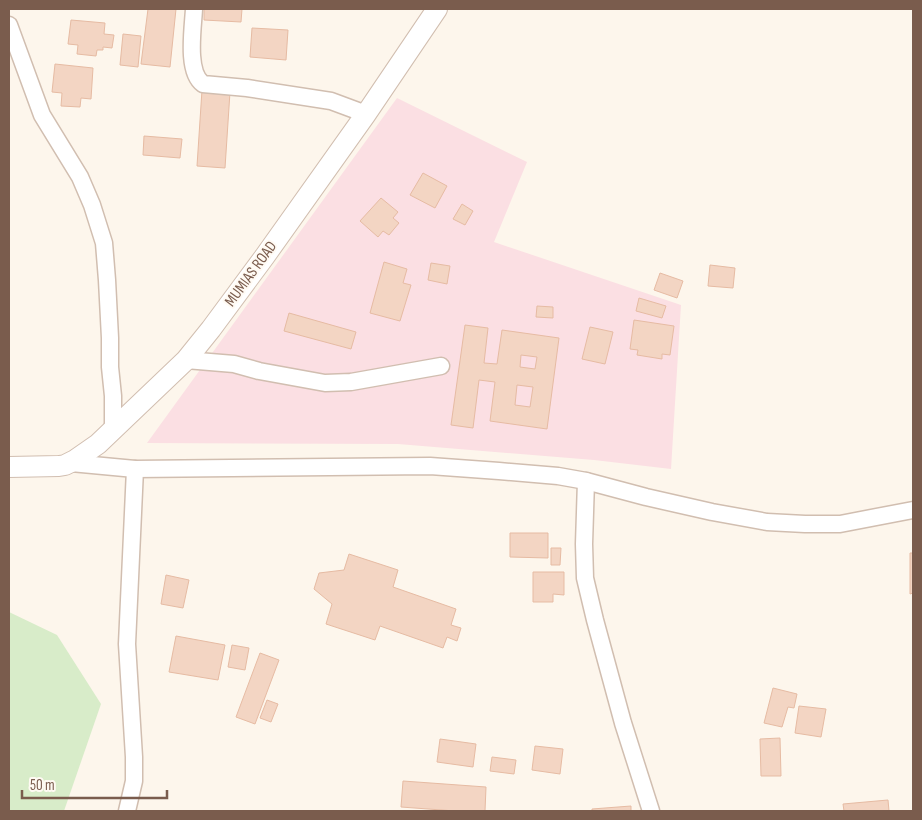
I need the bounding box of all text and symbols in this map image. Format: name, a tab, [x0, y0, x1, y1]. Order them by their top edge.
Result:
street label: MUMIAS ROAD	[221, 237, 281, 310]
scale bar	[22, 768, 168, 800]
text: 50 m	[30, 776, 55, 795]

